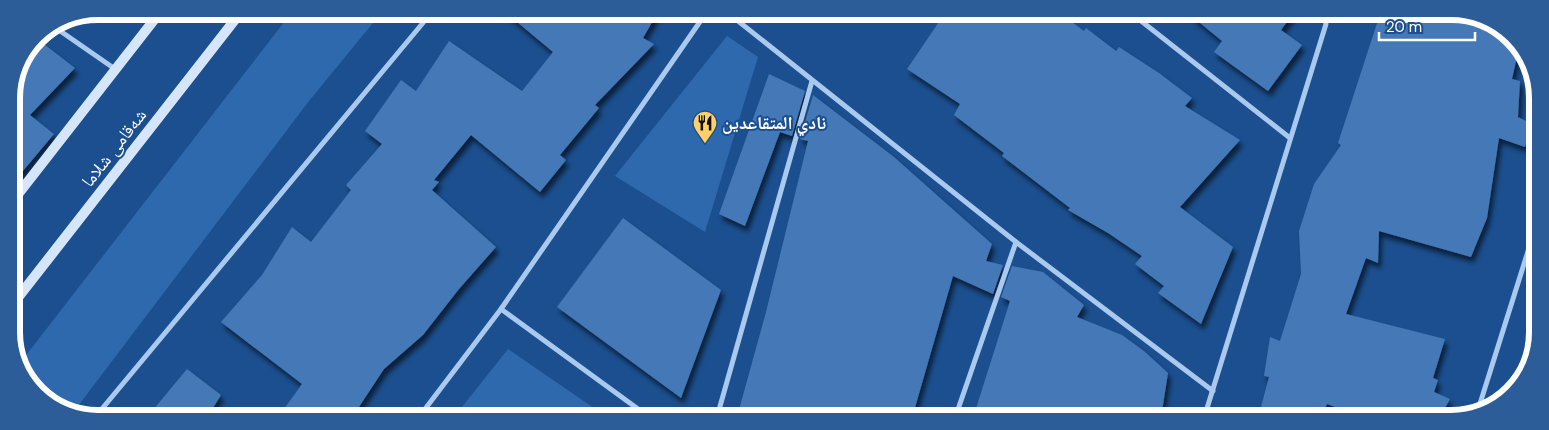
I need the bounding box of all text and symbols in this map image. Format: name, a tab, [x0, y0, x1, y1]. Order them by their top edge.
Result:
scale bar	[1379, 10, 1475, 42]
text: 20 m	[1386, 17, 1422, 37]
street label: شەقامی شلاما	[76, 104, 152, 192]
restaurant icon: نادي المتقاعدین	[692, 110, 718, 144]
place label: نادي المتقاعدین	[722, 111, 826, 137]

